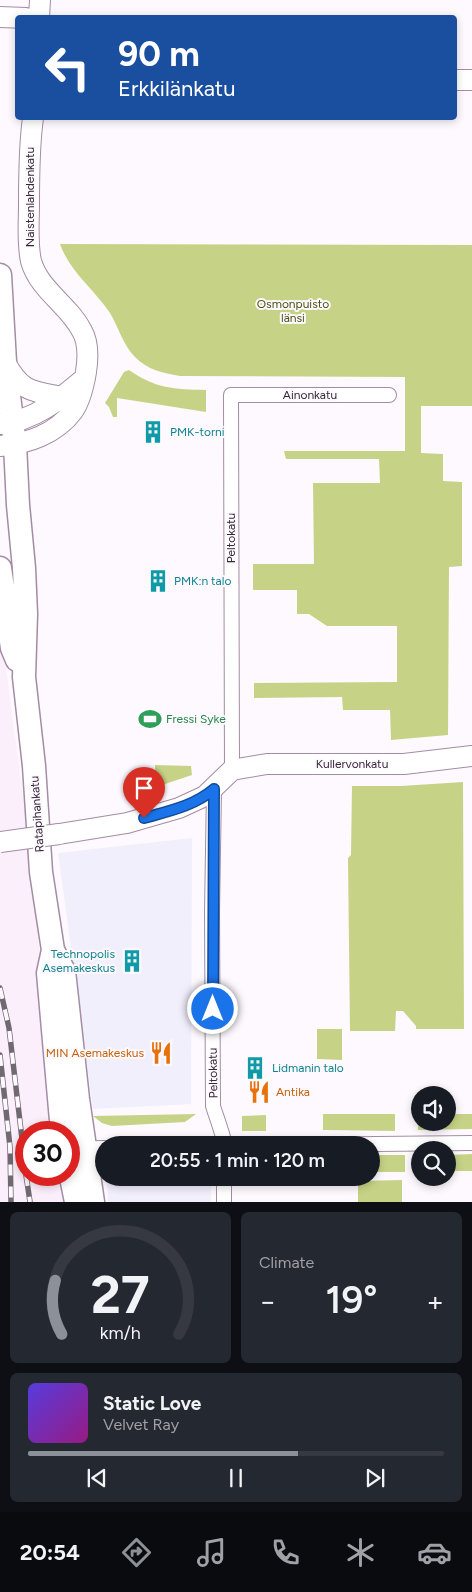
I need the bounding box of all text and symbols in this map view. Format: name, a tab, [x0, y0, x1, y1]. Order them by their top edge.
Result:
text: 90 m	[118, 33, 200, 75]
icon: left	[35, 35, 100, 100]
text: Erkkilänkatu	[118, 75, 235, 102]
street label: Naistenlahdenkatu	[23, 147, 37, 247]
park label: Osmonpuisto länsi	[257, 297, 329, 325]
street label: Ainonkatu	[283, 388, 337, 402]
building icon: PMK-torni	[140, 419, 166, 445]
place label: PMK-torni	[170, 425, 224, 439]
street label: Peltokatu	[224, 513, 238, 563]
building icon: PMK:n talo	[145, 568, 171, 594]
place label: PMK:n talo	[174, 574, 231, 588]
sports icon: Fressi Syke	[137, 706, 163, 732]
place label: Fressi Syke	[166, 712, 226, 726]
street label: Kullervonkatu	[316, 757, 388, 771]
pin	[123, 767, 165, 818]
icon: arrive	[130, 774, 158, 802]
street label: Ratapihankatu	[27, 775, 47, 853]
place label: Technopolis Asemakeskus	[42, 947, 115, 975]
building icon: Technopolis Asemakeskus	[119, 948, 145, 974]
position arrow	[186, 982, 238, 1034]
restaurant icon: MIN Asemakeskus	[148, 1040, 174, 1066]
place label: MIN Asemakeskus	[46, 1046, 144, 1060]
street label: Peltokatu	[206, 1048, 220, 1098]
building icon: Lidmanin talo	[242, 1055, 268, 1081]
place label: Lidmanin talo	[272, 1061, 344, 1075]
restaurant icon: Antika	[246, 1079, 272, 1105]
place label: Antika	[276, 1085, 310, 1099]
map controls	[411, 1086, 456, 1186]
button: sound	[411, 1086, 456, 1131]
speed limit sign: 30	[15, 1121, 80, 1186]
button: search	[411, 1141, 456, 1186]
text: 20:55 · 1 min · 120 m	[150, 1149, 325, 1172]
text: Climate	[259, 1253, 314, 1272]
text: 27	[91, 1264, 150, 1326]
text: 19°	[326, 1277, 377, 1323]
text: −	[259, 1284, 276, 1318]
text: +	[427, 1284, 444, 1318]
text: km/h	[100, 1322, 141, 1343]
text: Static Love	[103, 1392, 201, 1415]
text: Velvet Ray	[103, 1415, 179, 1434]
icon: previous	[83, 1464, 111, 1492]
icon: pause	[222, 1464, 250, 1492]
icon: next	[361, 1464, 389, 1492]
icon: directions	[119, 1535, 154, 1570]
icon: music	[194, 1535, 229, 1570]
icon: phone	[268, 1535, 303, 1570]
icon: climate	[343, 1535, 378, 1570]
icon: car	[417, 1535, 452, 1570]
text: 20:54	[20, 1539, 80, 1566]

